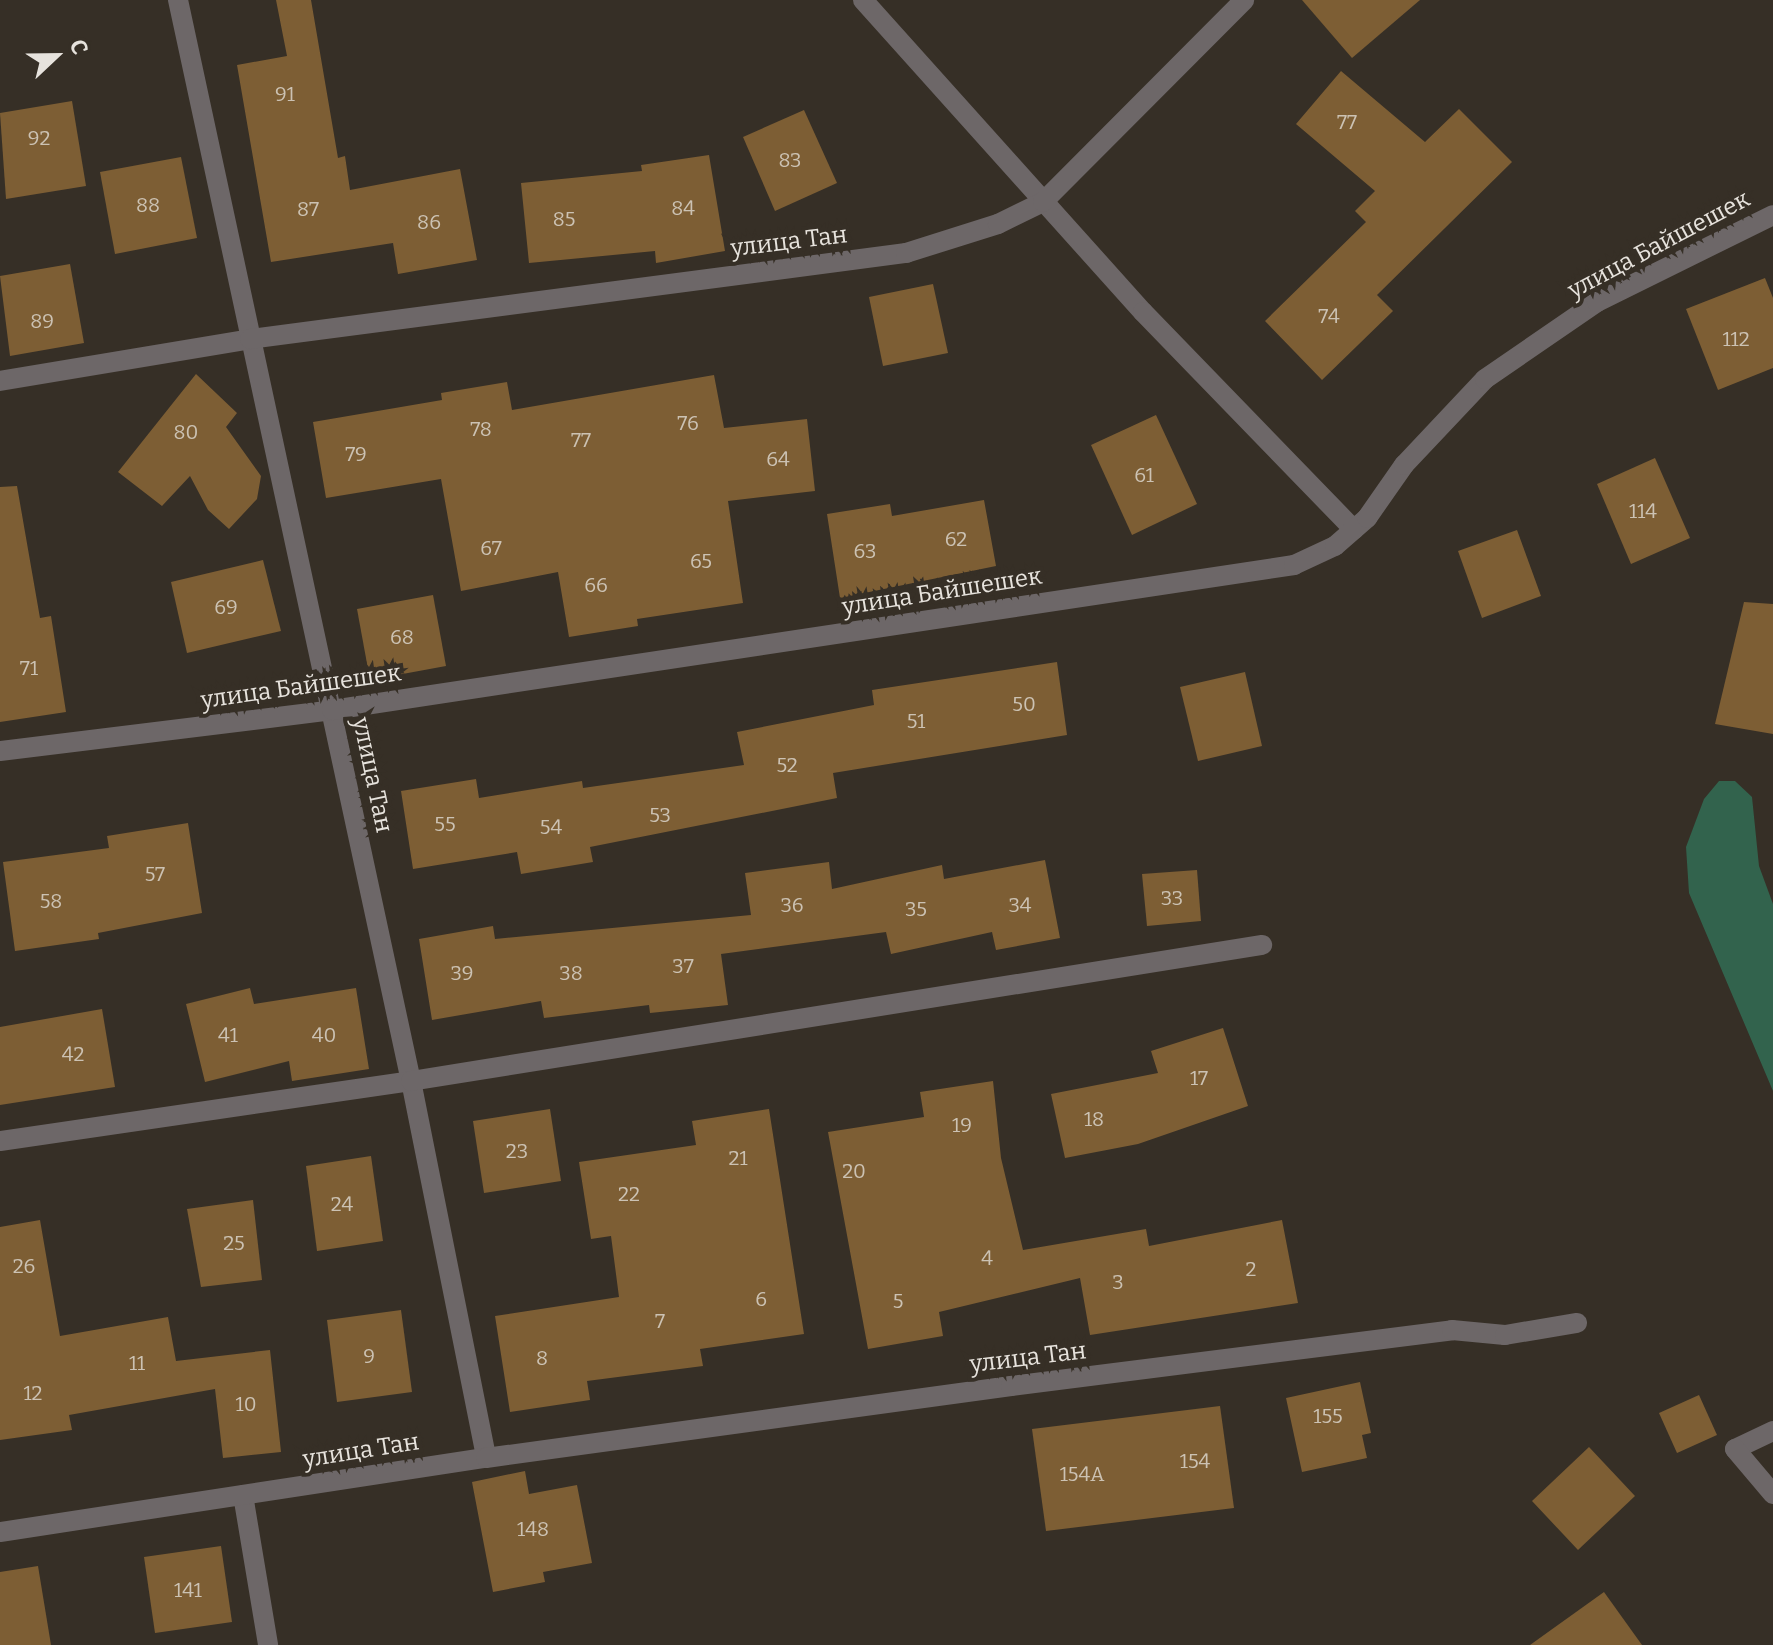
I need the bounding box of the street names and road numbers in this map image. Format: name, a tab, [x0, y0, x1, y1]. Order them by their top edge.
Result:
street label: улица Байшешек	[1563, 185, 1755, 305]
street label: улица Тан	[729, 221, 849, 263]
street label: улица Байшешек	[840, 562, 1044, 622]
street label: улица Байшешек	[199, 659, 403, 715]
street label: улица Тан	[346, 715, 398, 835]
street label: улица Тан	[968, 1337, 1088, 1379]
street label: улица Тан	[301, 1428, 421, 1474]

